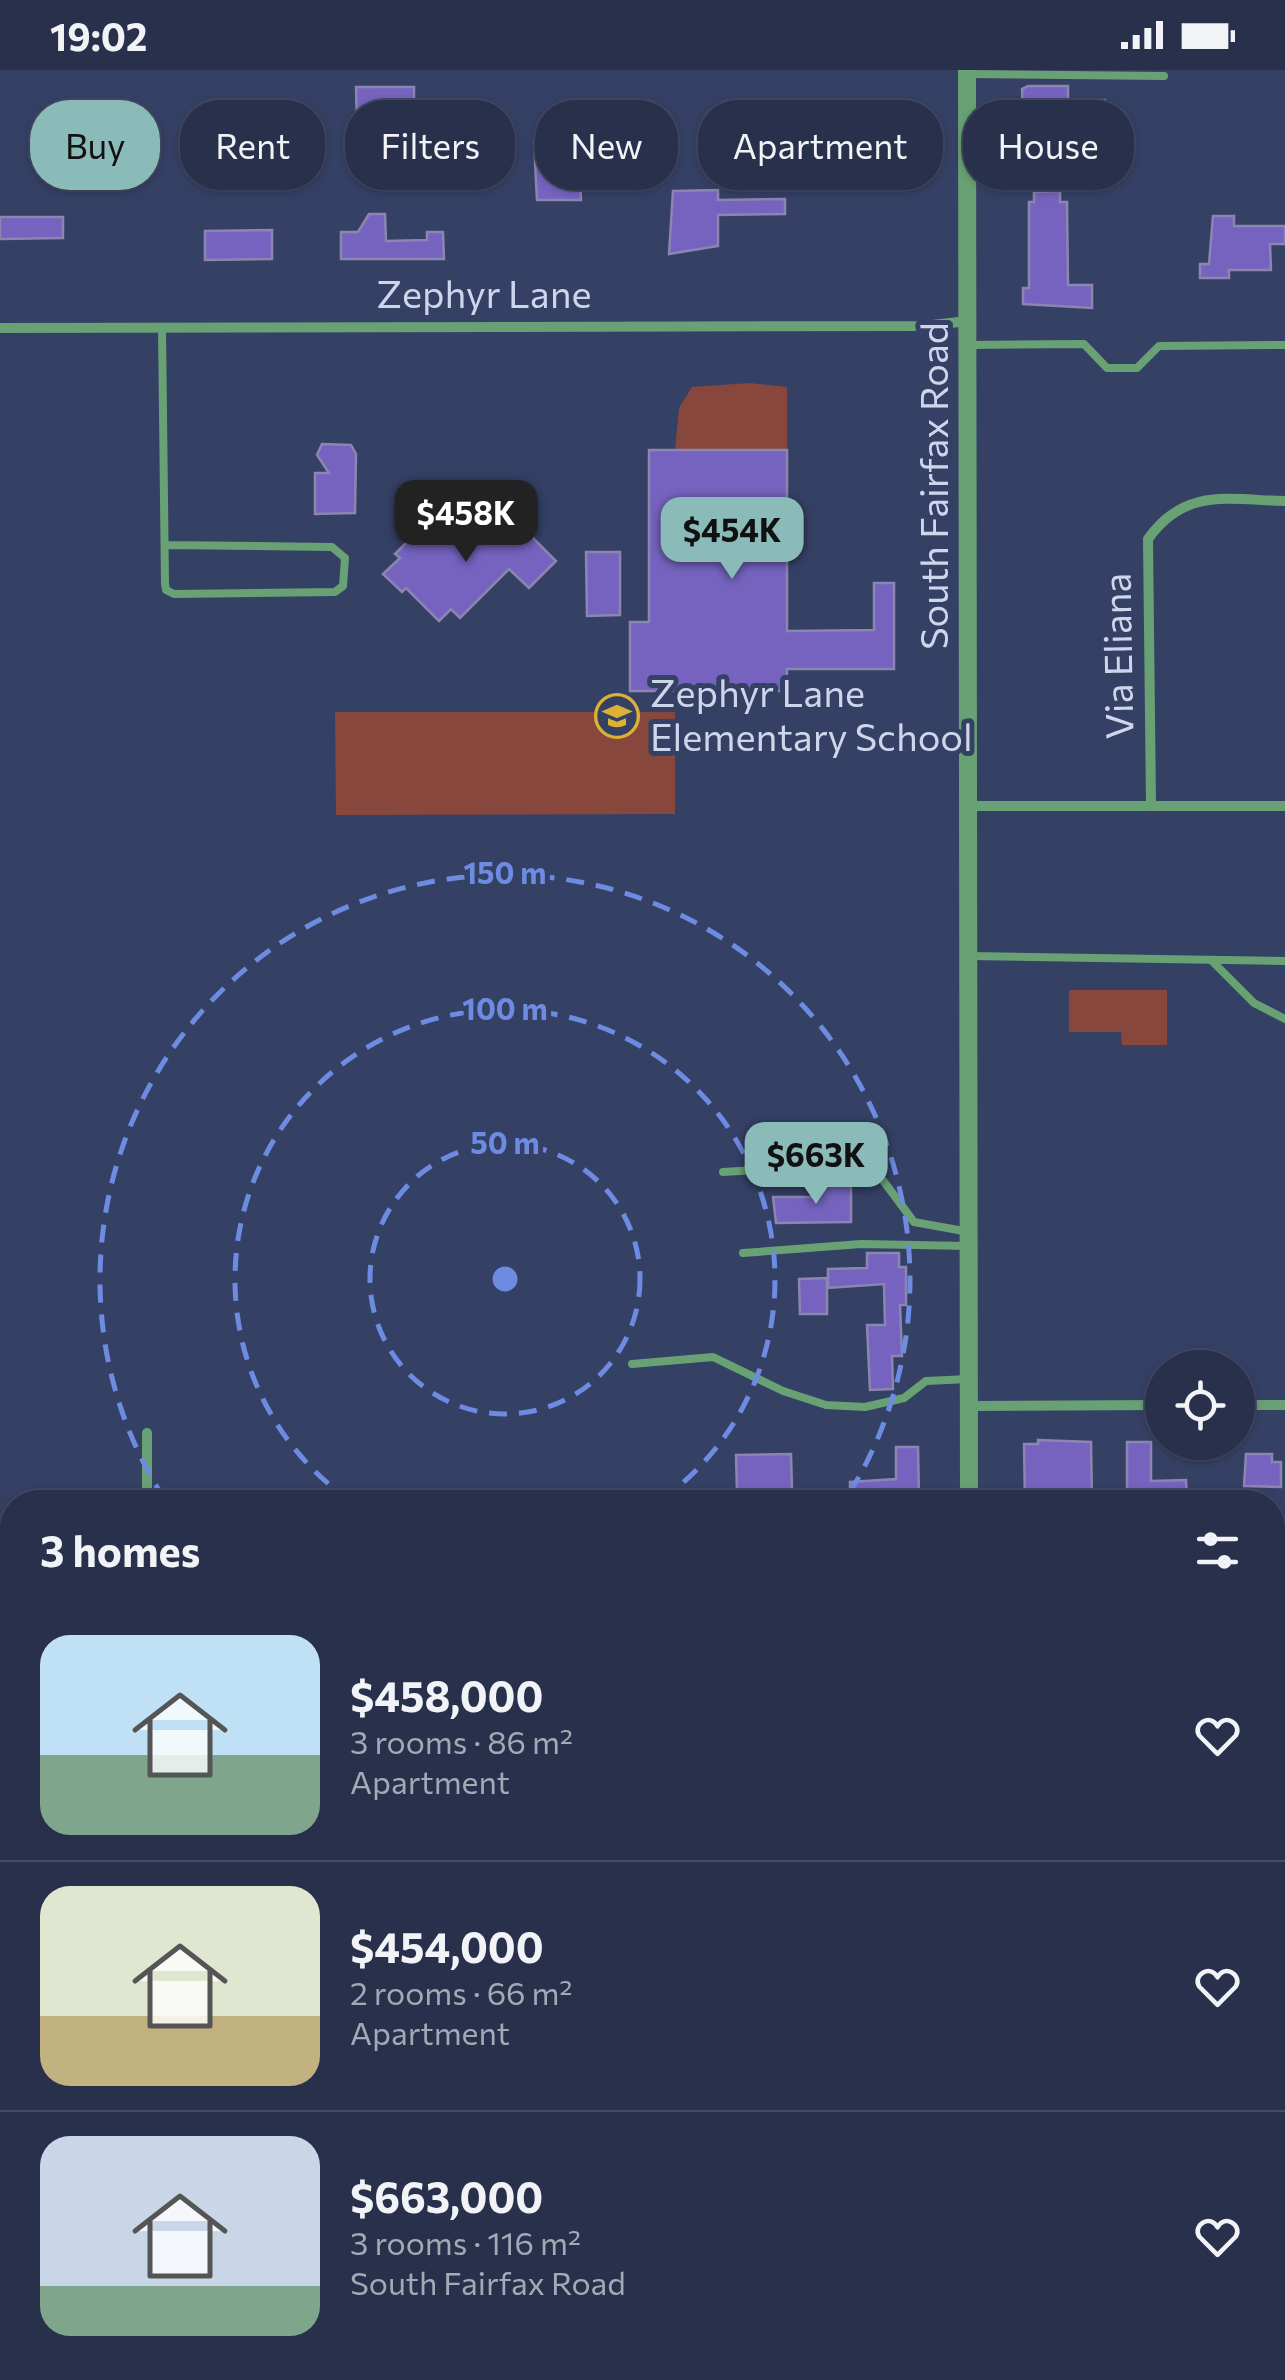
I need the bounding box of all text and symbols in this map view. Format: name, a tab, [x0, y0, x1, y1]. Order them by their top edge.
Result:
text: 19:02	[50, 12, 147, 59]
chip: Buy	[30, 100, 160, 190]
chip: Rent	[180, 100, 325, 190]
chip: Filters	[345, 100, 515, 190]
chip: New	[535, 100, 678, 190]
chip: Apartment	[698, 100, 943, 190]
chip: House	[963, 100, 1134, 190]
street label: Zephyr Lane	[377, 269, 591, 316]
street label: South Fairfax Road	[909, 322, 956, 650]
pin: $458K	[396, 480, 536, 565]
text: $458K	[417, 492, 515, 532]
pin: $454K	[662, 497, 802, 582]
text: $454K	[683, 509, 781, 549]
street label: Via Eliana	[1092, 572, 1141, 740]
place label: Zephyr Lane Elementary School	[650, 668, 973, 759]
school or university icon: Zephyr Lane Elementary School	[594, 693, 640, 739]
text: 150 m	[464, 853, 546, 890]
text: 100 m	[462, 989, 548, 1026]
pin: $663K	[746, 1122, 886, 1207]
text: 50 m	[470, 1123, 540, 1160]
text: $663K	[767, 1134, 865, 1174]
centre of rings	[487, 1261, 523, 1297]
map controls	[1145, 1350, 1255, 1460]
button: locate	[1145, 1350, 1255, 1460]
icon: filters	[1190, 1523, 1245, 1578]
text: 3 homes	[40, 1524, 200, 1576]
text: $458,000	[350, 1669, 543, 1721]
icon: home	[120, 1675, 240, 1795]
icon: heart	[1190, 1708, 1245, 1763]
text: 3 rooms · 86 m²	[350, 1721, 573, 1761]
text: Apartment	[350, 1761, 510, 1801]
text: $454,000	[350, 1920, 544, 1972]
icon: home	[120, 1926, 240, 2046]
icon: heart	[1190, 1959, 1245, 2014]
text: 2 rooms · 66 m²	[350, 1972, 572, 2012]
text: Apartment	[350, 2012, 510, 2052]
text: $663,000	[350, 2170, 543, 2222]
icon: home	[120, 2176, 240, 2296]
icon: heart	[1190, 2209, 1245, 2264]
text: 3 rooms · 116 m²	[350, 2222, 581, 2262]
text: South Fairfax Road	[350, 2262, 626, 2302]

